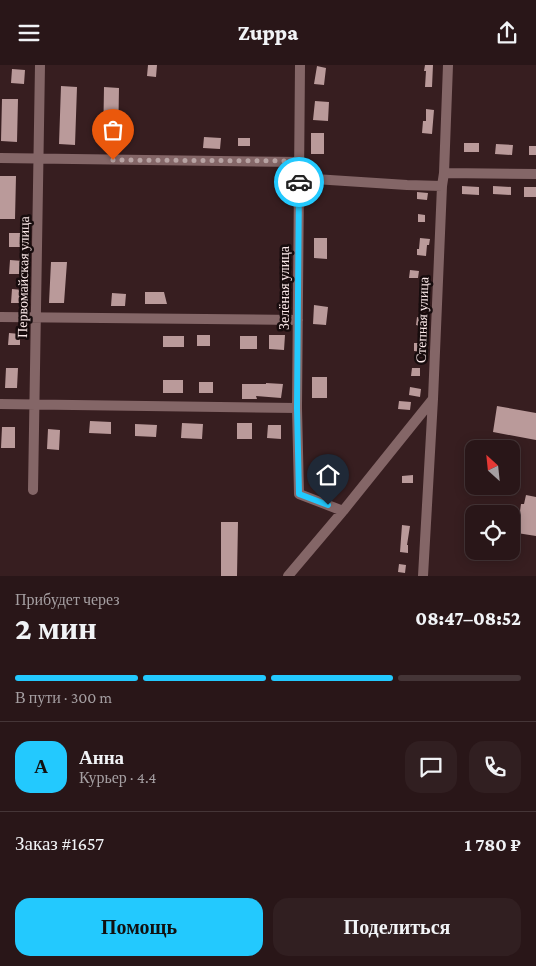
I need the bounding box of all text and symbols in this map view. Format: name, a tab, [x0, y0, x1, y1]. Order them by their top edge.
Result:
icon: menu	[15, 19, 43, 47]
icon: share	[493, 19, 521, 47]
text: Zuppa	[238, 20, 298, 45]
pin	[92, 109, 134, 160]
icon: bag	[99, 116, 127, 144]
courier	[274, 157, 324, 207]
icon: car	[285, 168, 313, 196]
street label: Первомайская улица	[14, 215, 32, 338]
street label: Зелёная улица	[276, 245, 292, 330]
street label: Степная улица	[412, 276, 432, 363]
north arrow	[465, 440, 520, 495]
map controls	[465, 440, 520, 560]
pin	[307, 454, 349, 505]
icon: home	[314, 461, 342, 489]
button: locate	[465, 505, 520, 560]
text: Прибудет через	[15, 591, 120, 608]
text: 08:47–08:52	[415, 608, 521, 629]
text: 2 мин	[15, 610, 97, 646]
text: В пути · 300 m	[15, 689, 112, 706]
button: chat	[405, 741, 457, 793]
button: phone	[469, 741, 521, 793]
text: Анна	[79, 747, 124, 768]
text: А	[34, 756, 48, 777]
text: Курьер · 4.4	[79, 769, 156, 786]
text: Заказ #1657	[15, 833, 104, 854]
text: 1 780 ₽	[464, 834, 521, 855]
button: Помощь	[15, 898, 263, 956]
button: Поделиться	[273, 898, 521, 956]

